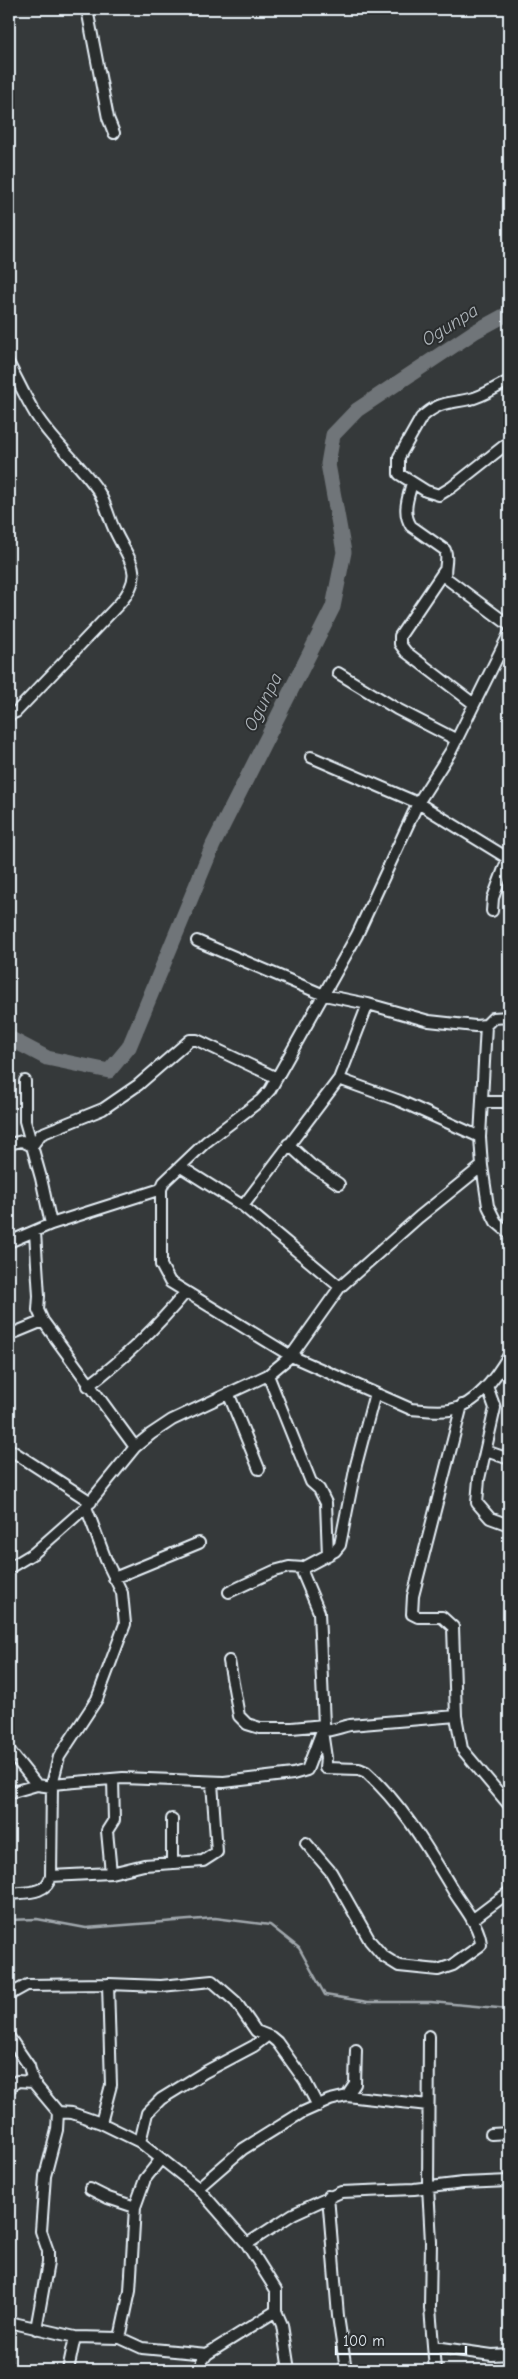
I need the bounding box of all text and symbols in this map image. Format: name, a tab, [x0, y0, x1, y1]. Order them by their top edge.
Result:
water label: Ogunpa	[418, 299, 482, 351]
water label: Ogunpa	[239, 669, 287, 735]
scale bar	[336, 2324, 466, 2356]
text: 100 m	[343, 2332, 385, 2350]

